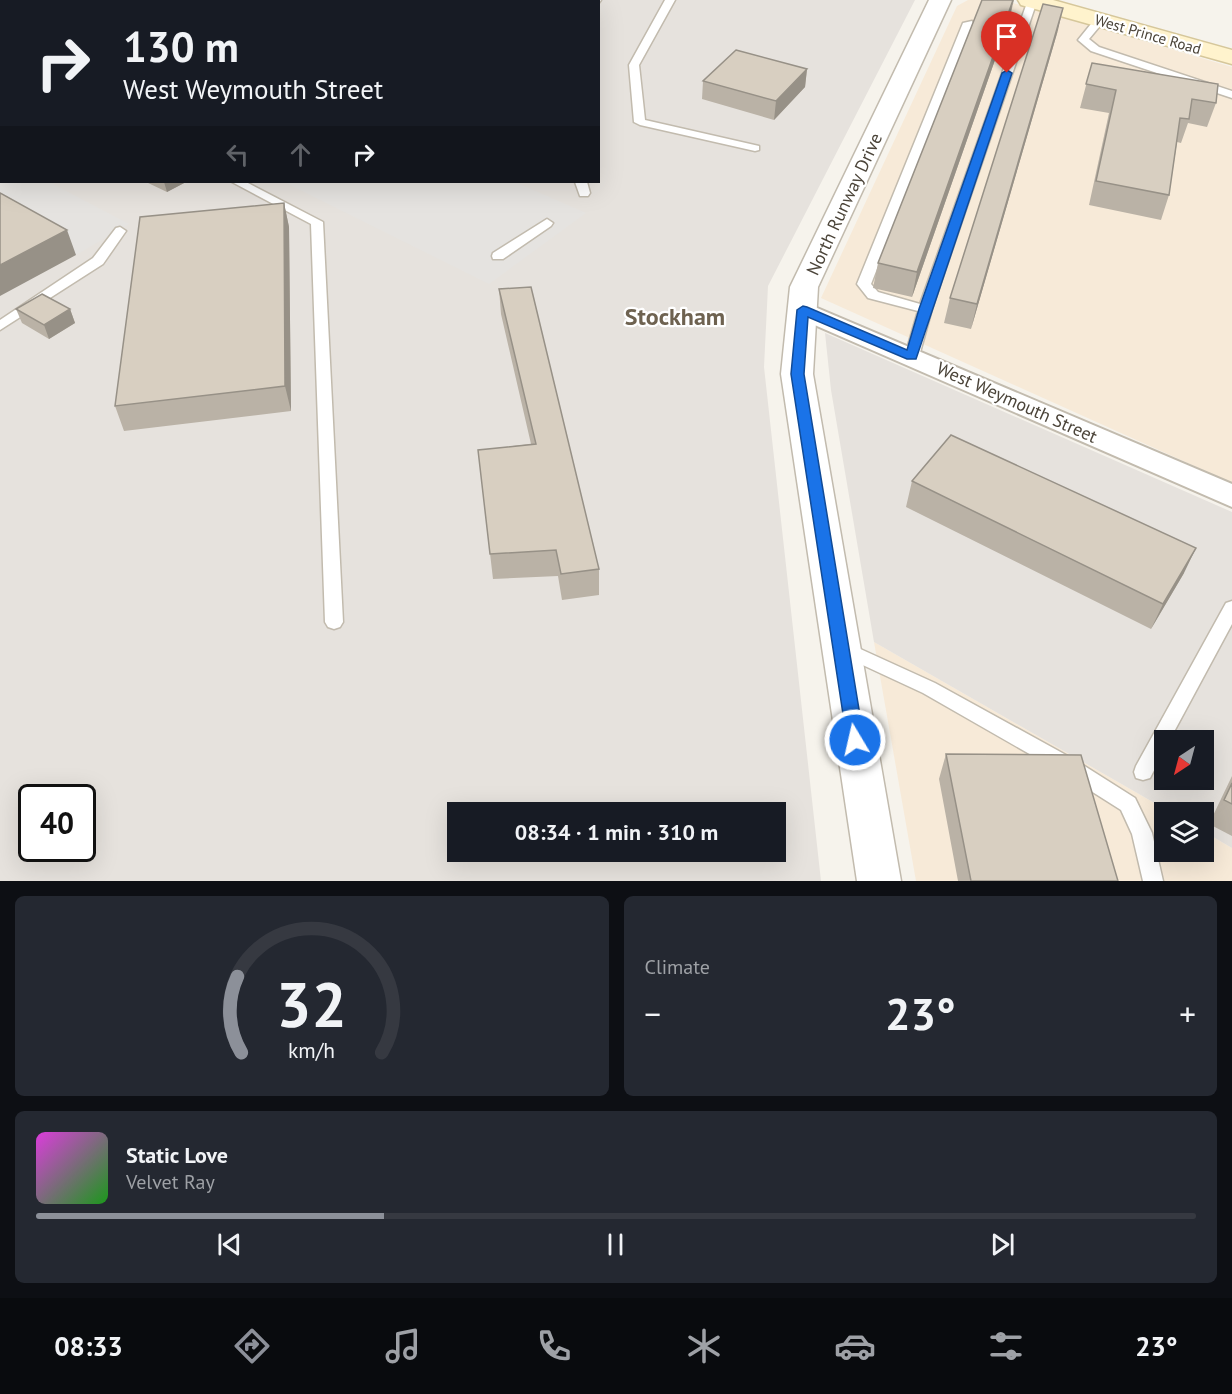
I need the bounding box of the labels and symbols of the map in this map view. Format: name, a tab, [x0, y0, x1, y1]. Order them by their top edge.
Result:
street label: West Prince Road	[1093, 10, 1203, 58]
pin	[981, 11, 1032, 73]
street label: North Runway Drive	[801, 129, 887, 279]
district label: Stockham	[625, 301, 725, 332]
street label: West Weymouth Street	[933, 356, 1101, 448]
position arrow	[823, 708, 887, 772]
north arrow	[1154, 730, 1214, 790]
speed limit sign: 40	[18, 784, 96, 862]

